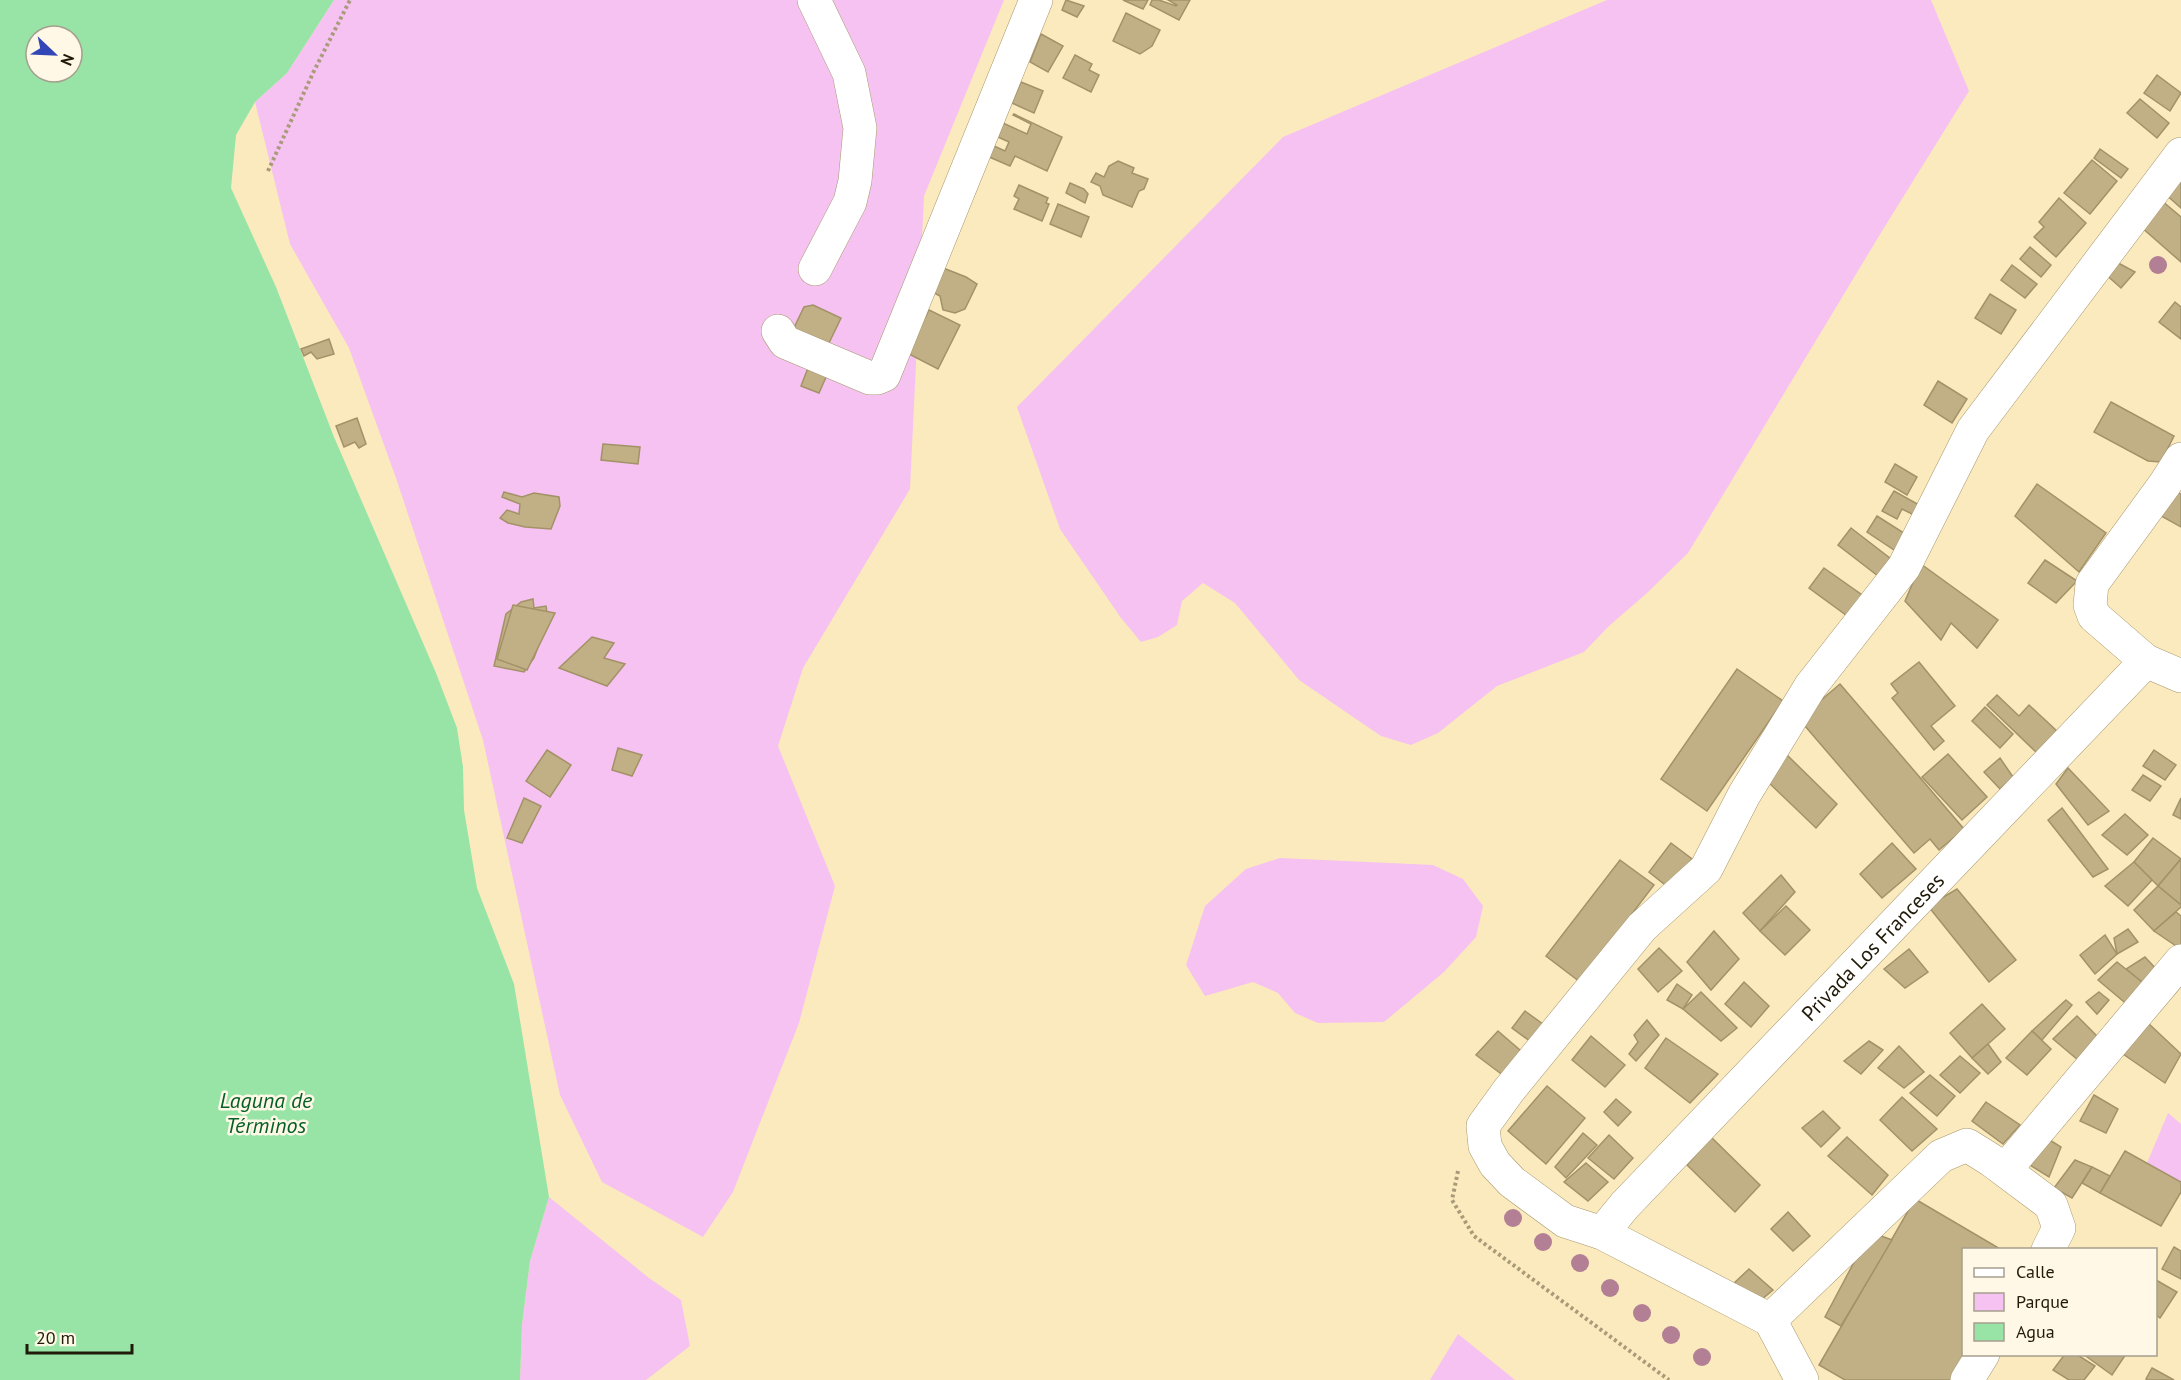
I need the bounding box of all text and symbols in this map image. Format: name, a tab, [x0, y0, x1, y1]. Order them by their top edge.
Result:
north arrow	[24, 24, 84, 84]
text: N	[57, 51, 79, 69]
street label: Privada Los Franceses	[1795, 867, 1950, 1026]
water label: Laguna de Términos	[220, 1086, 313, 1139]
legend	[1962, 1248, 2157, 1356]
text: Calle	[2016, 1260, 2055, 1283]
text: Parque	[2016, 1290, 2069, 1313]
scale bar	[27, 1317, 132, 1355]
text: Agua	[2016, 1320, 2055, 1343]
text: 20 m	[36, 1326, 75, 1349]

